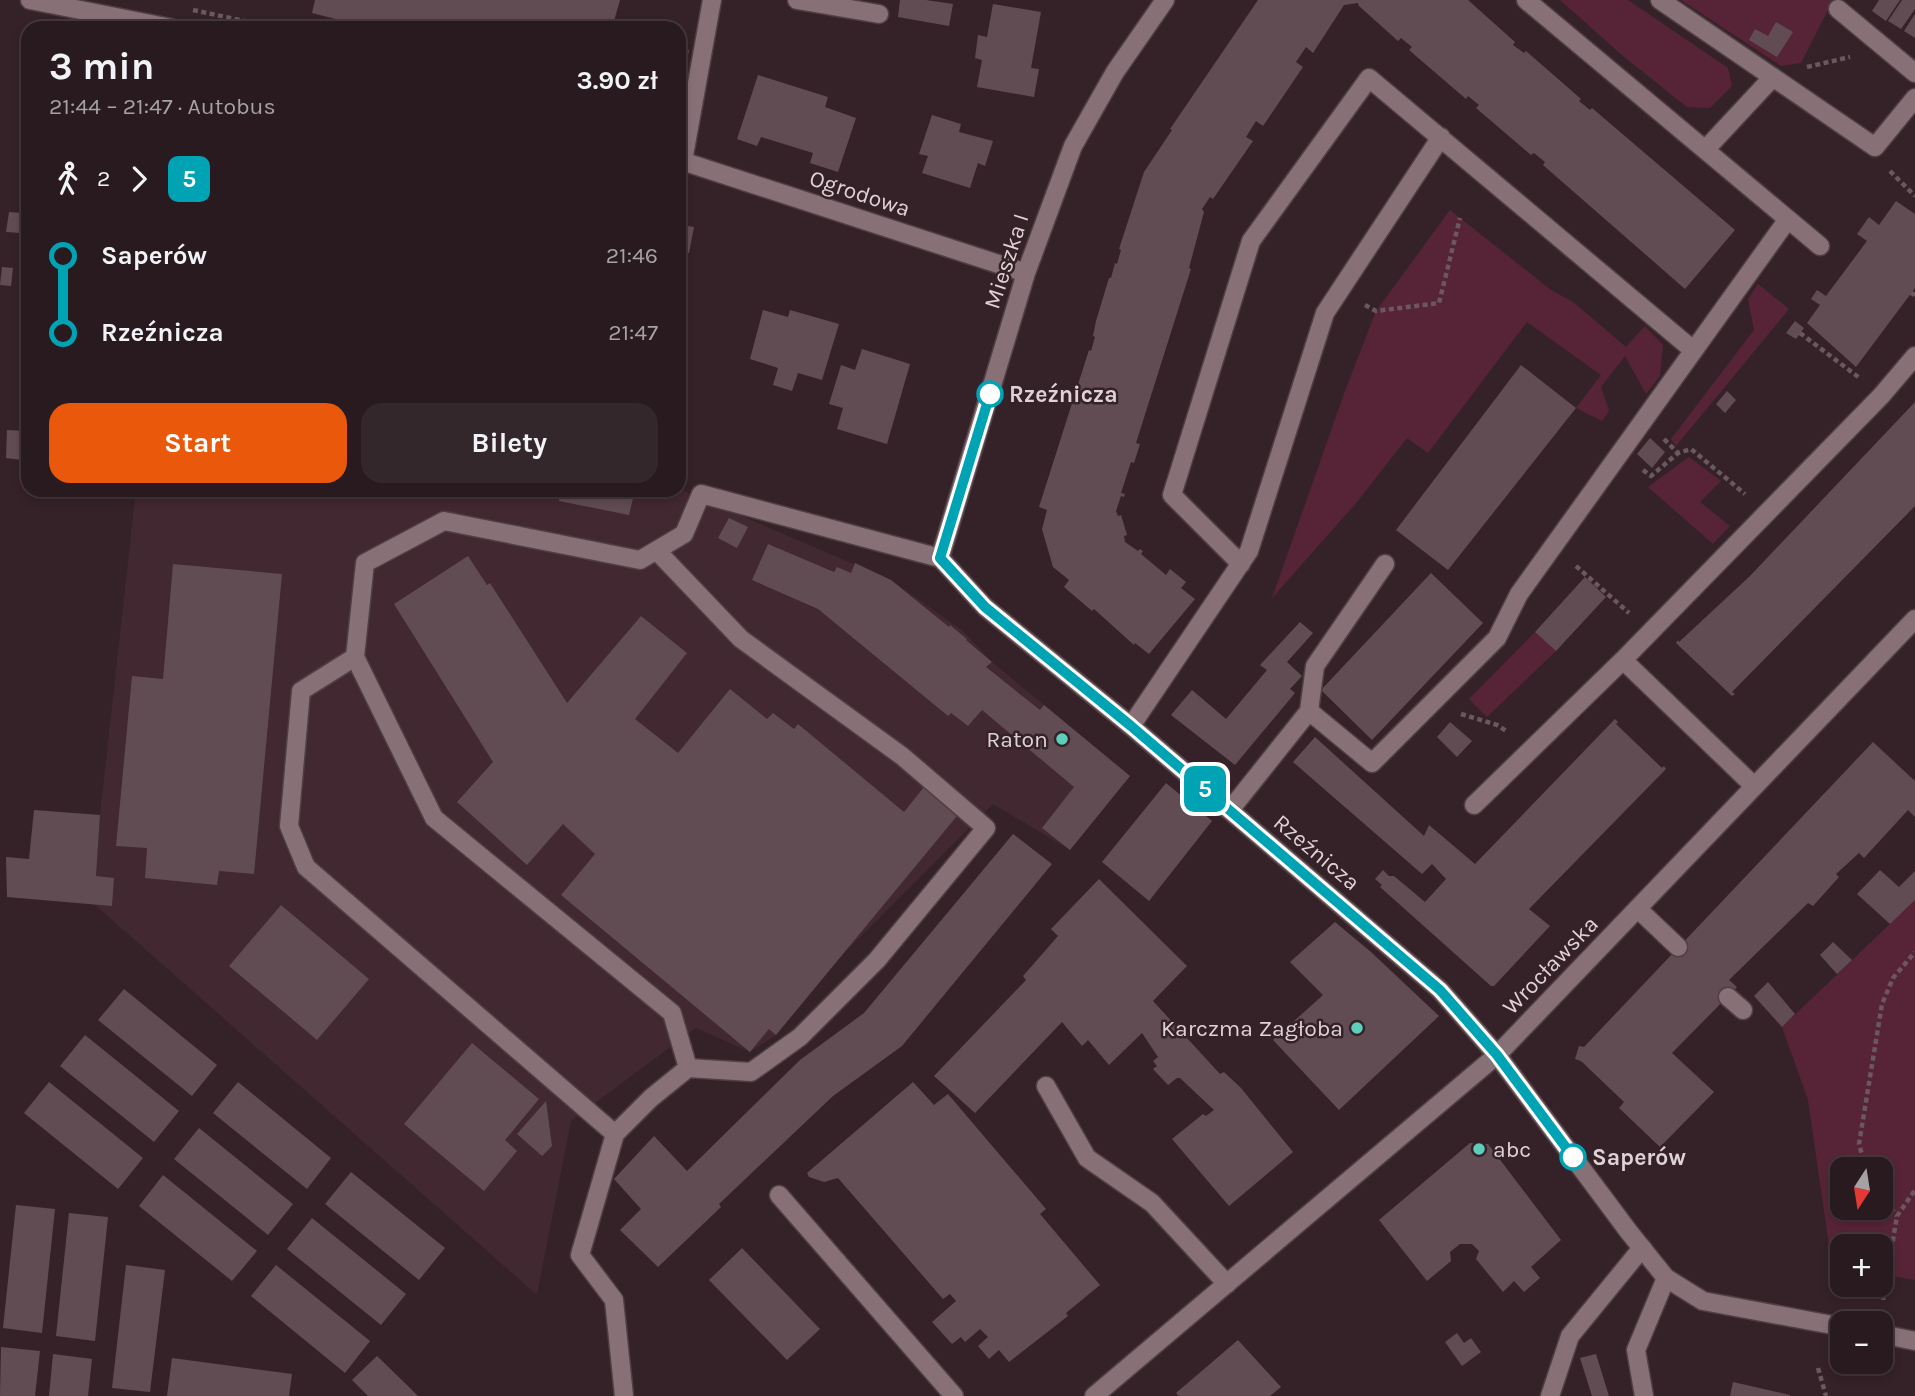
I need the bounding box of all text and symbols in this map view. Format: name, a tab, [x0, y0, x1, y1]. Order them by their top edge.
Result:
text: 3 min	[49, 44, 154, 89]
text: 3.90 zł	[577, 65, 658, 96]
text: 21:44 – 21:47 · Autobus	[49, 93, 276, 120]
icon: walk	[49, 160, 87, 198]
icon: forward	[120, 160, 158, 198]
text: 2	[97, 165, 110, 192]
text: 5	[182, 165, 196, 193]
street label: Ogrodowa	[806, 165, 914, 222]
street label: Mieszka I	[978, 210, 1035, 312]
text: Saperów	[101, 240, 207, 271]
text: 21:46	[606, 242, 658, 269]
text: Rzeźnicza	[101, 317, 224, 348]
text: 21:47	[608, 319, 658, 346]
marker: Rzeźnicza	[977, 381, 1003, 407]
place label: Rzeźnicza	[1009, 381, 1118, 408]
button: Start	[49, 403, 347, 483]
button: Bilety	[361, 403, 658, 483]
place label: Raton	[986, 726, 1048, 753]
marker: Raton	[1054, 731, 1070, 747]
line badge: 5	[1182, 766, 1228, 812]
text: 5	[1198, 775, 1212, 803]
street label: Rzeźnicza	[1268, 809, 1365, 896]
street label: Wrocławska	[1497, 911, 1604, 1020]
place label: Karczma Zagłoba	[1161, 1015, 1343, 1042]
marker: Karczma Zagłoba	[1349, 1020, 1365, 1036]
place label: abc	[1493, 1136, 1531, 1163]
marker: abc	[1471, 1141, 1487, 1157]
marker: Saperów	[1560, 1144, 1586, 1170]
place label: Saperów	[1592, 1144, 1686, 1171]
north arrow	[1830, 1157, 1894, 1220]
map controls	[1830, 1157, 1893, 1374]
button: +	[1830, 1234, 1893, 1297]
button: −	[1830, 1311, 1893, 1374]

